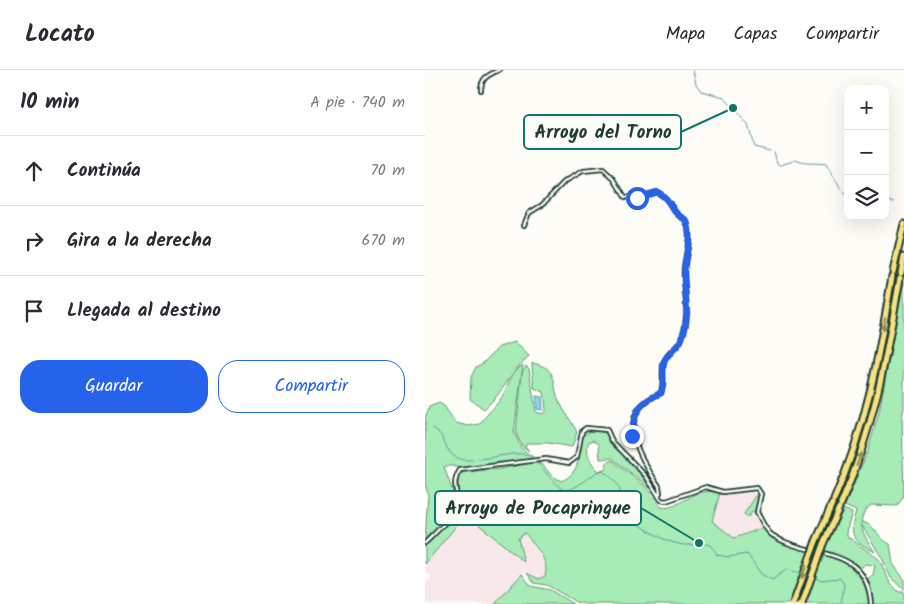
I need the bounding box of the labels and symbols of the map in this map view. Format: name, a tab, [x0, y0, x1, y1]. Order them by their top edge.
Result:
callout: Arroyo del Torno	[524, 115, 681, 149]
text: Arroyo del Torno	[534, 118, 672, 148]
route start	[626, 187, 649, 210]
one-way arrow	[880, 317, 888, 333]
route end	[621, 425, 644, 448]
one-way arrow	[856, 451, 863, 466]
callout: Arroyo de Pocapringue	[435, 491, 641, 525]
text: Arroyo de Pocapringue	[445, 494, 631, 524]
one-way arrow	[800, 565, 808, 580]

